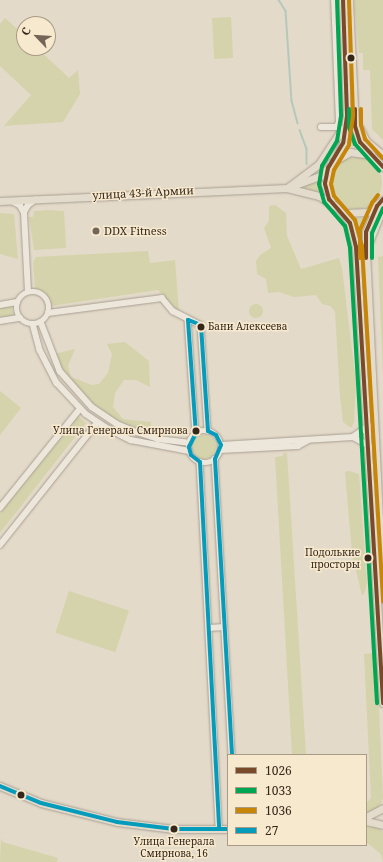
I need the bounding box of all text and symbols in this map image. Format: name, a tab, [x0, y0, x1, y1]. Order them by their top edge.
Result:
north arrow	[16, 16, 56, 56]
text: С	[17, 25, 34, 38]
unlabelled marker	[346, 53, 356, 63]
street label: улица 43-й Армии	[92, 184, 194, 202]
place label: DDX Fitness	[104, 224, 167, 238]
marker: DDX Fitness	[91, 226, 101, 236]
place label: Бани Алексеева	[208, 321, 287, 333]
marker: Бани Алексеева	[196, 322, 206, 332]
place label: Улица Генерала Смирнова	[53, 425, 188, 437]
marker: Улица Генерала Смирнова	[191, 426, 201, 436]
place label: Подолькие просторы	[305, 546, 360, 570]
marker: Подолькие просторы	[363, 553, 373, 563]
legend	[227, 754, 367, 846]
text: 1026	[265, 762, 292, 779]
text: 1033	[265, 782, 292, 799]
unlabelled marker	[16, 790, 26, 800]
text: 1036	[265, 802, 292, 819]
text: 27	[265, 822, 278, 839]
marker: Улица Генерала Смирнова, 16	[169, 824, 179, 834]
place label: Улица Генерала Смирнова, 16	[133, 835, 215, 858]

